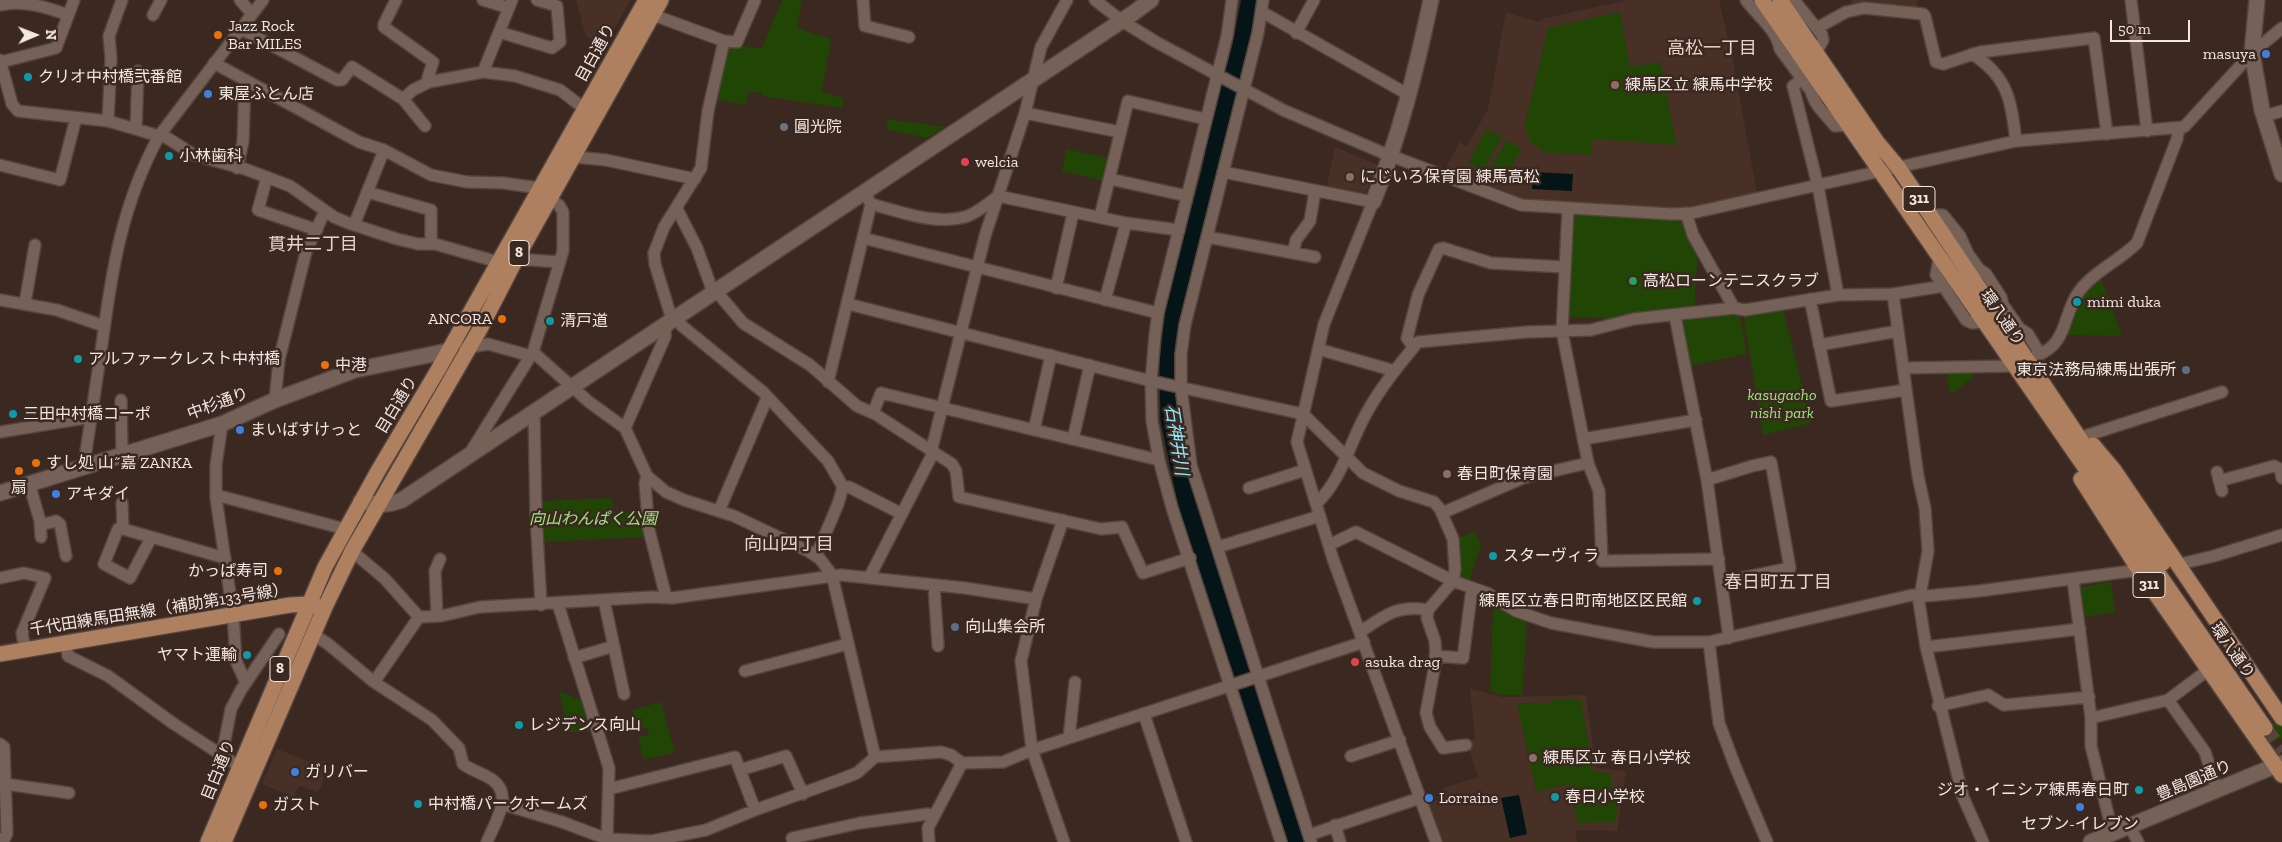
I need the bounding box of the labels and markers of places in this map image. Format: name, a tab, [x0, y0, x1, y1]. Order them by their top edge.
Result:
place label: Jazz Rock Bar MILES	[228, 16, 302, 54]
marker: Jazz Rock Bar MILES	[212, 29, 224, 41]
place label: masuya	[2203, 44, 2256, 64]
marker: masuya	[2260, 48, 2272, 60]
place label: クリオ中村橋弐番館	[38, 67, 182, 87]
marker: クリオ中村橋弐番館	[22, 71, 34, 83]
place label: 練馬区立 練馬中学校	[1625, 75, 1773, 95]
marker: 練馬区立 練馬中学校	[1609, 79, 1621, 91]
place label: 東屋ふとん店	[218, 84, 314, 104]
marker: 東屋ふとん店	[202, 88, 214, 100]
place label: 圓光院	[794, 117, 842, 137]
marker: 圓光院	[778, 121, 790, 133]
place label: 小林歯科	[179, 146, 243, 166]
marker: 小林歯科	[163, 150, 175, 162]
place label: welcia	[975, 152, 1018, 172]
marker: welcia	[959, 156, 971, 168]
place label: にじいろ保育園 練馬高松	[1360, 167, 1540, 187]
marker: にじいろ保育園 練馬高松	[1344, 171, 1356, 183]
place label: 高松ローンテニスクラブ	[1643, 271, 1819, 291]
marker: 高松ローンテニスクラブ	[1627, 275, 1639, 287]
place label: mimi duka	[2087, 292, 2161, 312]
marker: mimi duka	[2071, 296, 2083, 308]
place label: ANCORA	[428, 309, 492, 329]
place label: 清戸道	[560, 311, 608, 331]
marker: ANCORA	[496, 313, 508, 325]
marker: 清戸道	[544, 315, 556, 327]
place label: アルファークレスト中村橋	[88, 349, 280, 369]
marker: アルファークレスト中村橋	[72, 353, 84, 365]
place label: 中港	[335, 355, 367, 375]
marker: 中港	[319, 359, 331, 371]
place label: 東京法務局練馬出張所	[2016, 360, 2176, 380]
marker: 東京法務局練馬出張所	[2180, 364, 2192, 376]
place label: 三田中村橋コーポ	[23, 404, 151, 424]
marker: 三田中村橋コーポ	[7, 408, 19, 420]
place label: まいばすけっと	[250, 420, 362, 440]
marker: まいばすけっと	[234, 424, 246, 436]
place label: すし処 山˝嘉 ZANKA	[46, 453, 192, 473]
marker: すし処 山˝嘉 ZANKA	[30, 457, 42, 469]
place label: 春日町保育園	[1457, 464, 1553, 484]
marker: 扇	[13, 465, 25, 477]
marker: 春日町保育園	[1441, 468, 1453, 480]
place label: 扇	[11, 478, 27, 498]
place label: アキダイ	[66, 484, 130, 504]
marker: アキダイ	[50, 488, 62, 500]
place label: スターヴィラ	[1503, 546, 1599, 566]
marker: スターヴィラ	[1487, 550, 1499, 562]
place label: かっぱ寿司	[188, 561, 268, 581]
marker: かっぱ寿司	[272, 565, 284, 577]
place label: 練馬区立春日町南地区区民館	[1479, 591, 1687, 611]
marker: 練馬区立春日町南地区区民館	[1691, 595, 1703, 607]
place label: 向山集会所	[965, 617, 1045, 637]
marker: 向山集会所	[949, 621, 961, 633]
place label: ヤマト運輸	[157, 645, 237, 665]
marker: ヤマト運輸	[241, 649, 253, 661]
place label: asuka drag	[1365, 652, 1440, 672]
marker: asuka drag	[1349, 656, 1361, 668]
place label: レジデンス向山	[529, 715, 641, 735]
marker: レジデンス向山	[513, 719, 525, 731]
place label: 練馬区立 春日小学校	[1543, 748, 1691, 768]
marker: 練馬区立 春日小学校	[1527, 752, 1539, 764]
place label: ガリバー	[305, 762, 369, 782]
marker: ガリバー	[289, 766, 301, 778]
place label: ジオ・イニシア練馬春日町	[1937, 780, 2129, 800]
marker: ジオ・イニシア練馬春日町	[2133, 784, 2145, 796]
place label: 春日小学校	[1565, 787, 1645, 807]
place label: Lorraine	[1439, 788, 1498, 808]
marker: 春日小学校	[1549, 791, 1561, 803]
marker: Lorraine	[1423, 792, 1435, 804]
place label: 中村橋パークホームズ	[428, 794, 588, 814]
place label: ガスト	[273, 795, 321, 815]
marker: 中村橋パークホームズ	[412, 798, 424, 810]
marker: ガスト	[257, 799, 269, 811]
marker: セブン-イレブン	[2074, 801, 2086, 813]
place label: セブン-イレブン	[2021, 814, 2139, 834]

